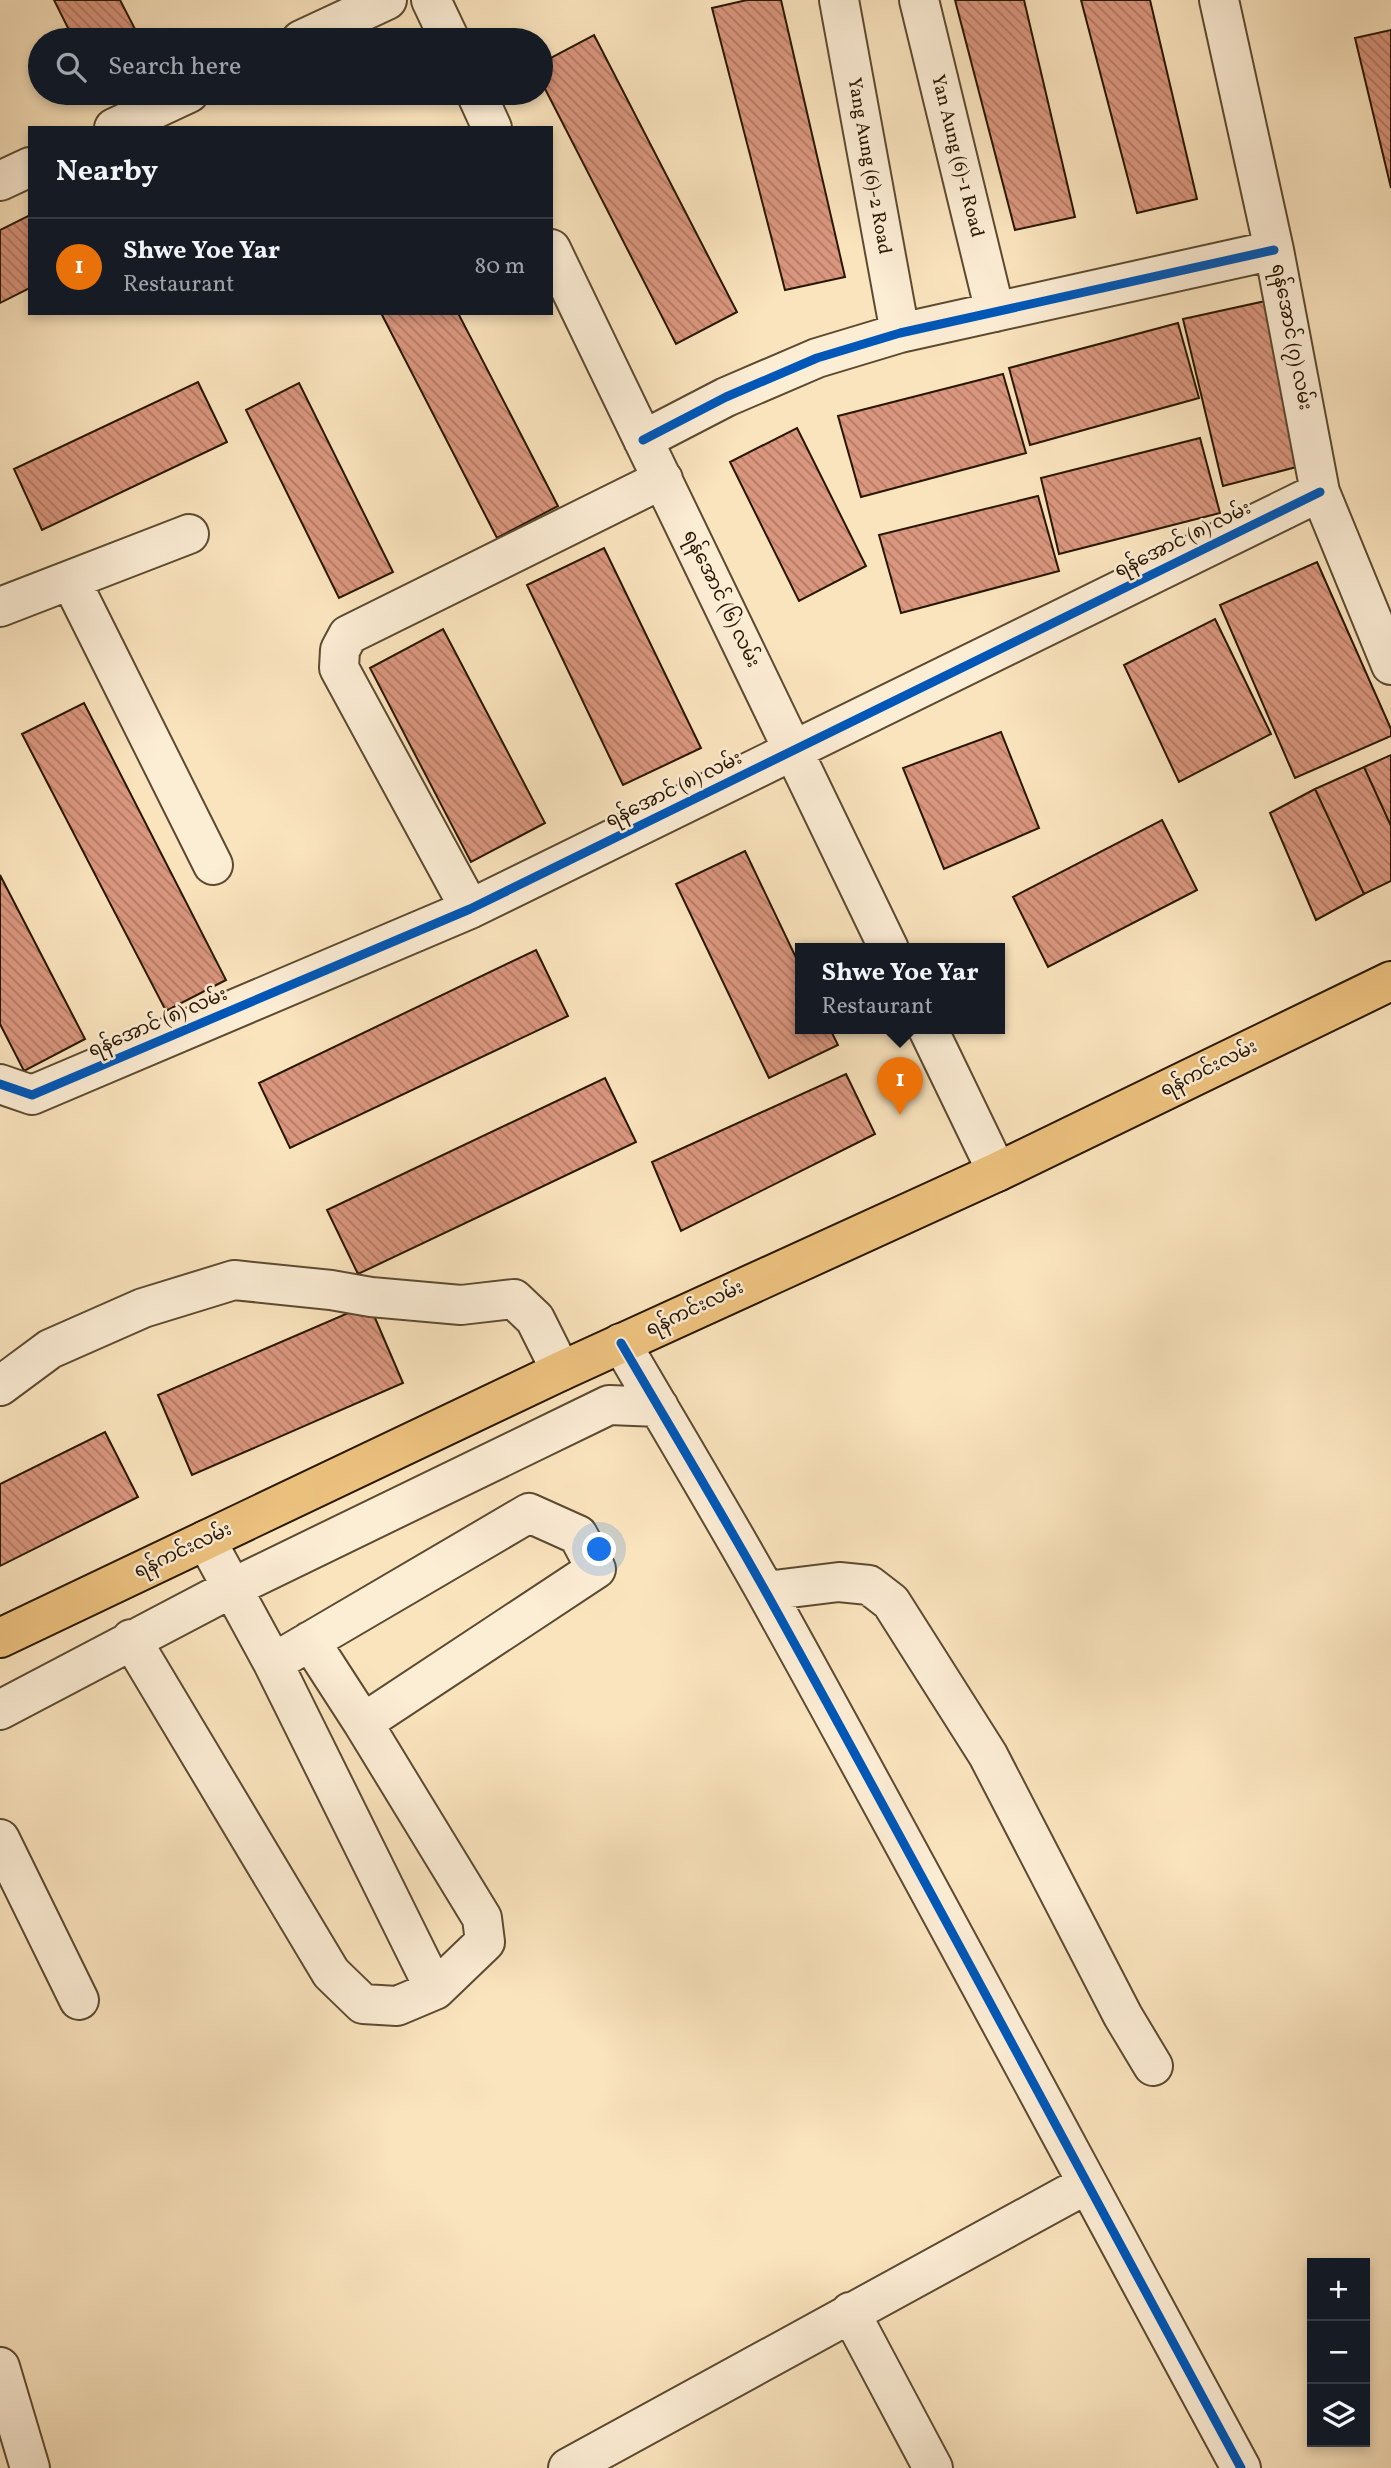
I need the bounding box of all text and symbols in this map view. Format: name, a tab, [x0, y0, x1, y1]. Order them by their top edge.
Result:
search box	[28, 28, 553, 105]
icon: search	[52, 48, 90, 86]
text: Search here	[108, 49, 241, 85]
street label: Yan Aung (6)-1 Road	[924, 72, 990, 240]
street label: Yang Aung (6)-2 Road	[841, 76, 897, 256]
text: Nearby	[56, 151, 158, 193]
text: Shwe Yoe Yar	[123, 233, 280, 269]
text: 1	[74, 251, 84, 283]
text: 80 m	[475, 251, 525, 283]
street label: ရန်အောင် (၇) လမ်း	[1263, 261, 1321, 413]
text: Restaurant	[123, 269, 234, 301]
street label: ရန်အောင် (၈) လမ်း	[1109, 493, 1256, 585]
street label: ရန်အောင် (၆) လမ်း	[676, 525, 768, 673]
street label: ရန်အောင် (၈) လမ်း	[600, 743, 747, 835]
popup	[795, 943, 1005, 1034]
text: Shwe Yoe Yar	[821, 955, 979, 991]
street label: ရန်အောင် (၈) လမ်း	[83, 979, 232, 1065]
text: Restaurant	[821, 991, 933, 1023]
street label: ရန်ကင်းလမ်း	[1155, 1032, 1262, 1105]
pin: 1	[877, 1057, 923, 1115]
street label: ရန်ကင်းလမ်း	[641, 1272, 749, 1344]
street label: ရန်ကင်းလမ်း	[129, 1514, 237, 1586]
your location	[582, 1532, 616, 1566]
map controls	[1307, 2258, 1370, 2447]
button: +	[1307, 2258, 1370, 2321]
button: −	[1307, 2321, 1370, 2384]
button: layers	[1307, 2384, 1370, 2447]

